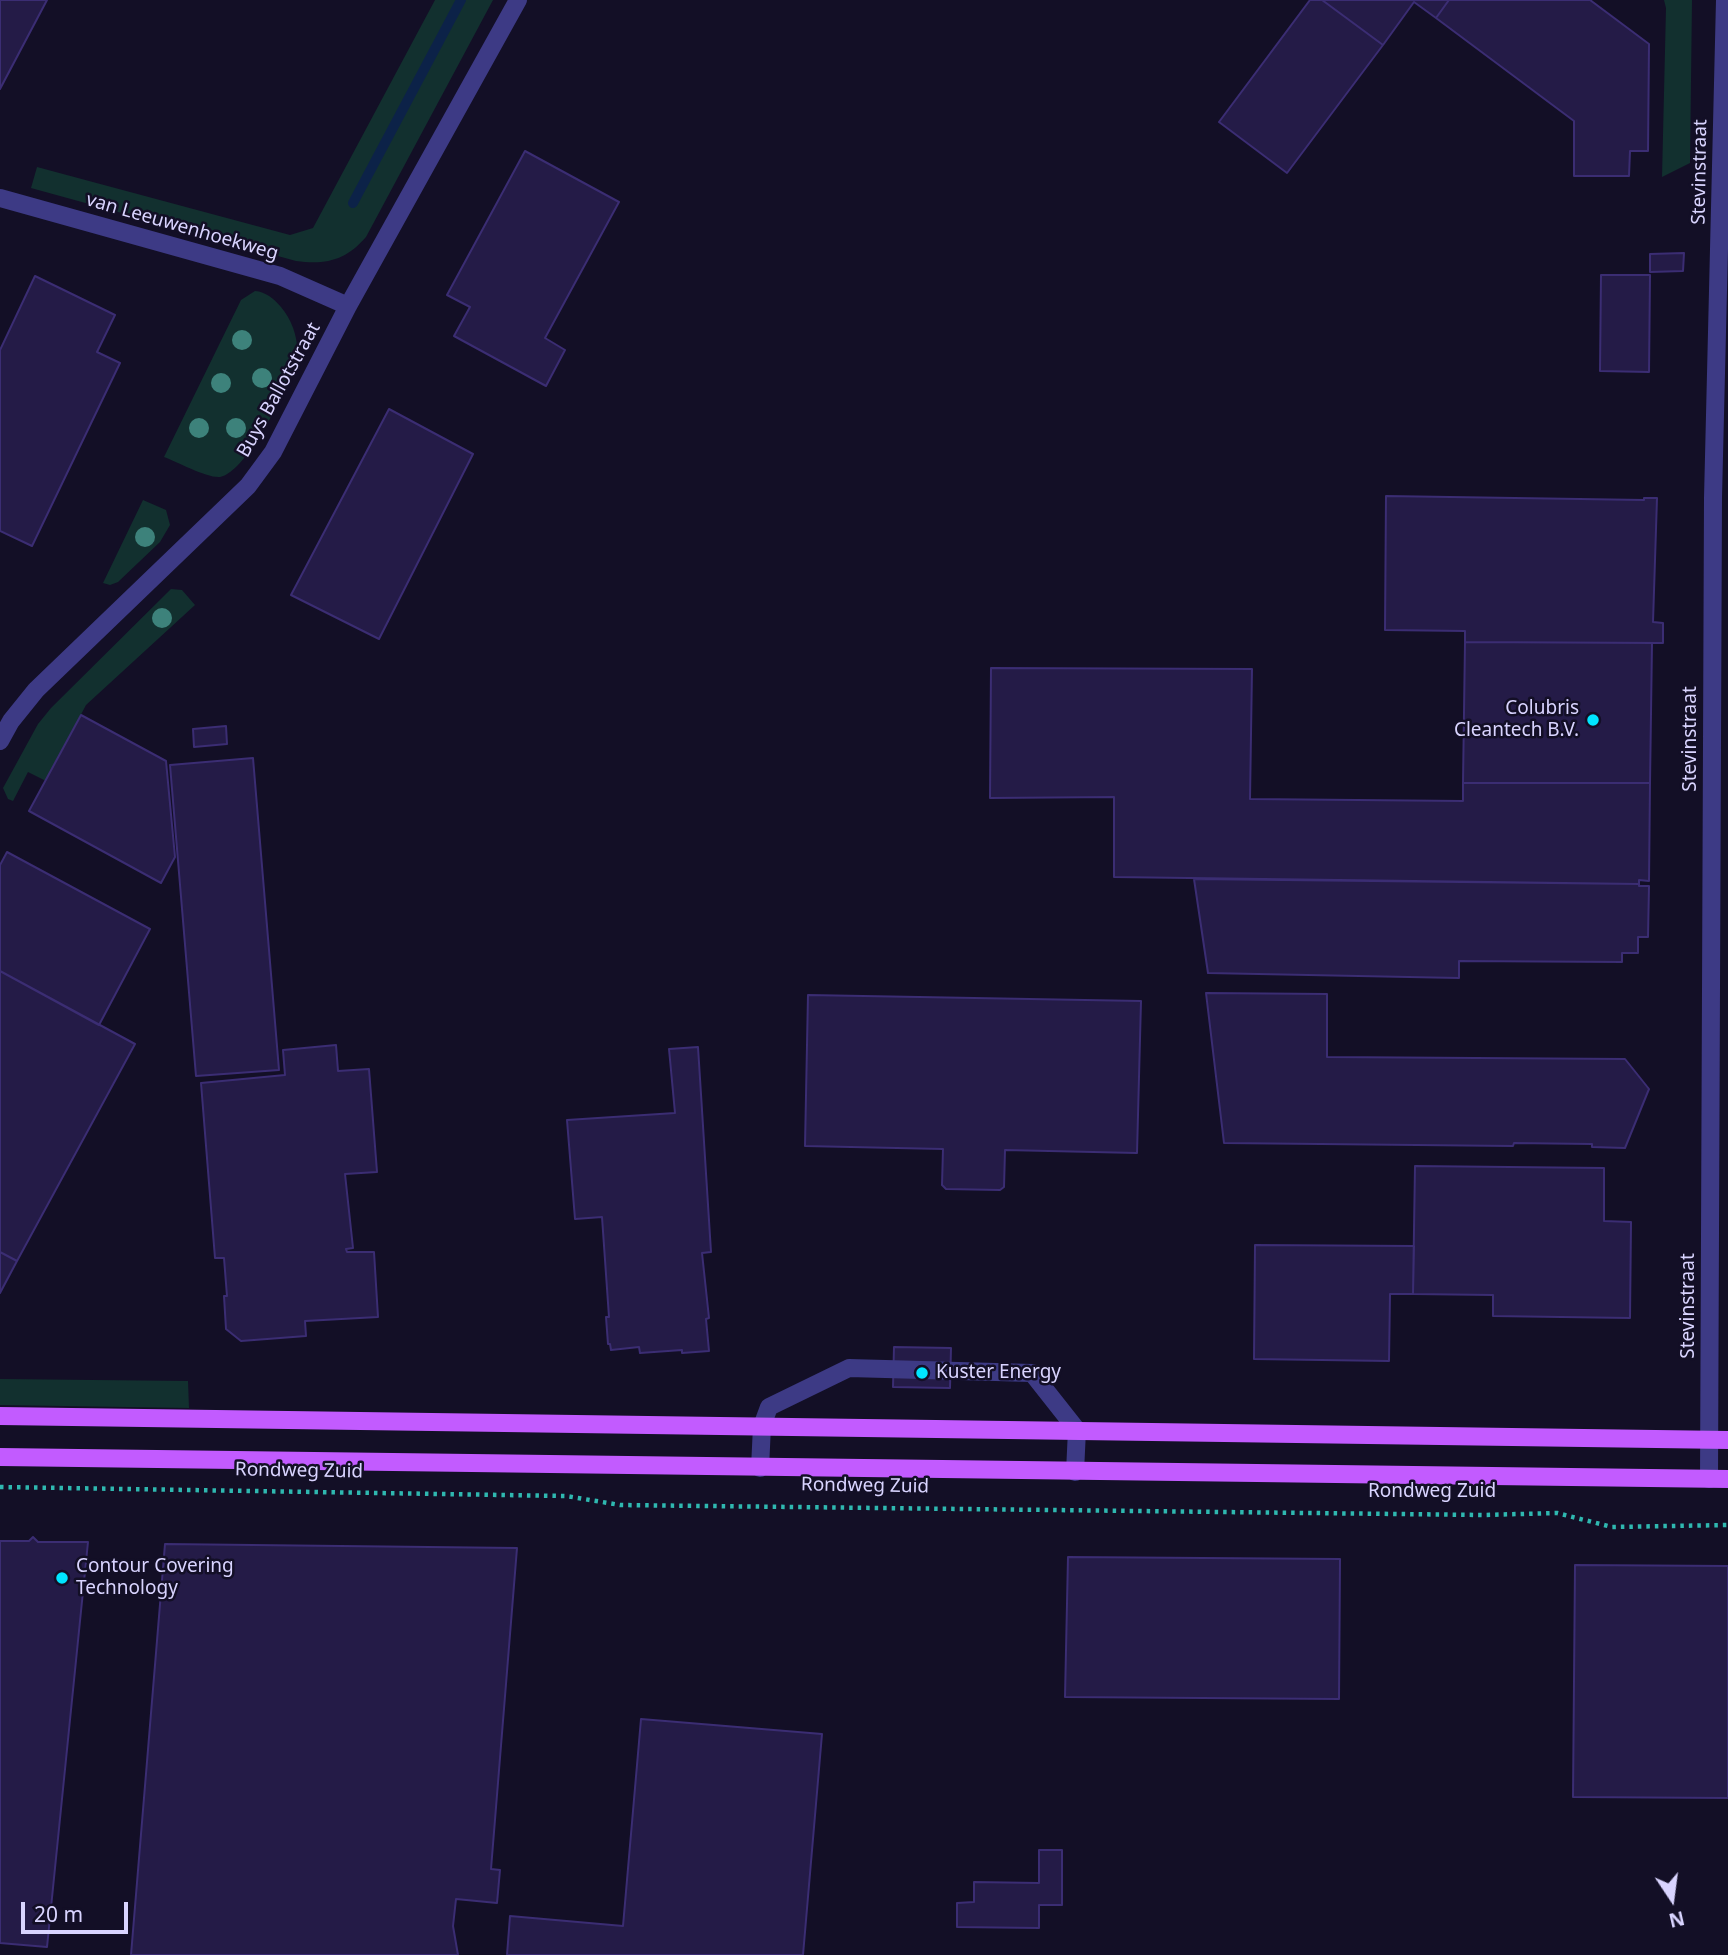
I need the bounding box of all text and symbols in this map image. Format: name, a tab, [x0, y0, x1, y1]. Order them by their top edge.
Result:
street label: Stevinstraat	[1688, 119, 1712, 225]
street label: van Leeuwenhoekweg	[83, 189, 281, 265]
street label: Buys Ballotstraat	[233, 319, 325, 461]
street label: Stevinstraat	[1680, 686, 1702, 792]
place label: Colubris Cleantech B.V.	[1454, 698, 1579, 742]
marker: Colubris Cleantech B.V.	[1585, 712, 1601, 728]
street label: Stevinstraat	[1678, 1253, 1700, 1359]
place label: Kuster Energy	[936, 1362, 1061, 1384]
marker: Kuster Energy	[914, 1365, 930, 1381]
street label: Rondweg Zuid	[235, 1458, 363, 1484]
street label: Rondweg Zuid	[801, 1473, 929, 1499]
street label: Rondweg Zuid	[1368, 1481, 1496, 1503]
place label: Contour Covering Technology	[76, 1556, 234, 1600]
marker: Contour Covering Technology	[54, 1570, 70, 1586]
north arrow	[1637, 1864, 1707, 1934]
scale bar	[24, 1888, 131, 1932]
text: 20 m	[34, 1900, 83, 1928]
text: N	[1666, 1905, 1687, 1934]

